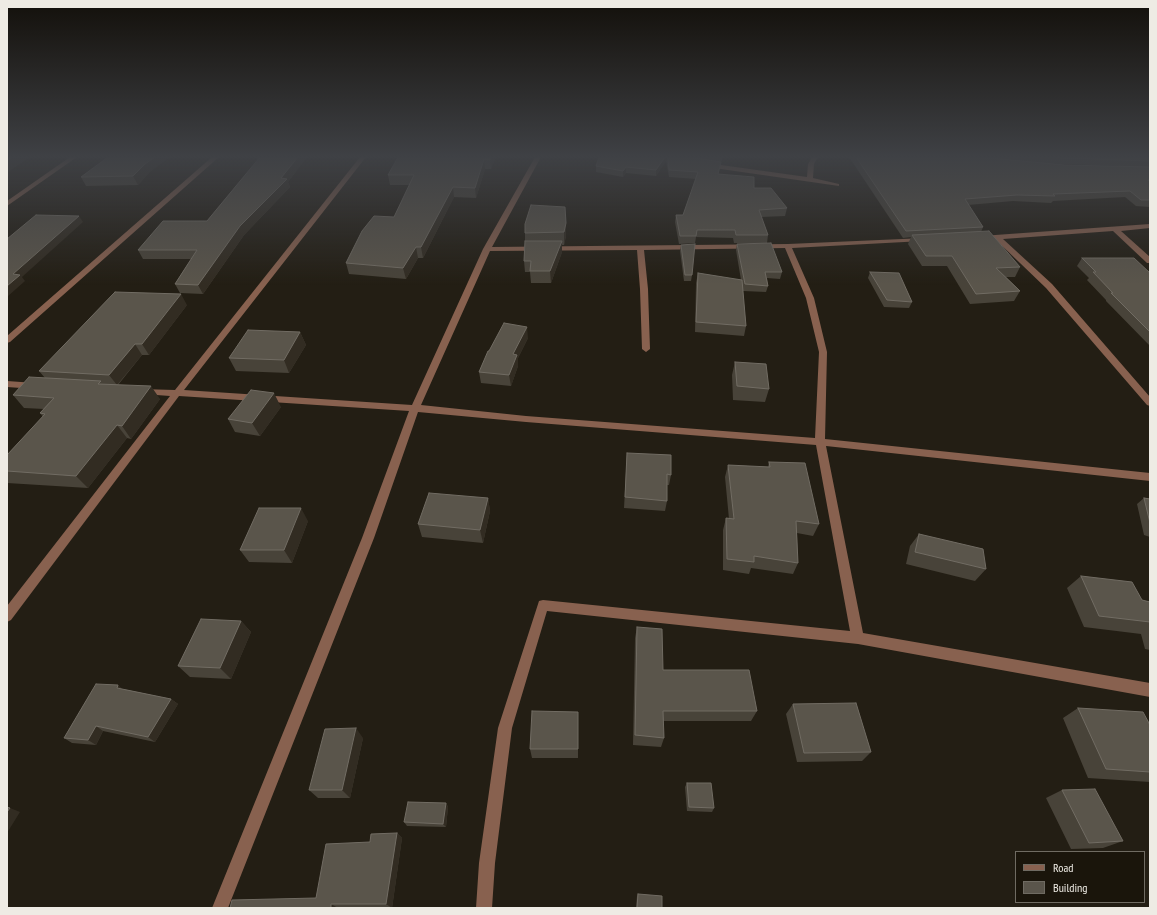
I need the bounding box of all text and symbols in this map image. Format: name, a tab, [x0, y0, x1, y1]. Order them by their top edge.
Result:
legend	[1015, 851, 1145, 903]
text: Road	[1053, 860, 1073, 875]
text: Building	[1053, 880, 1088, 895]

